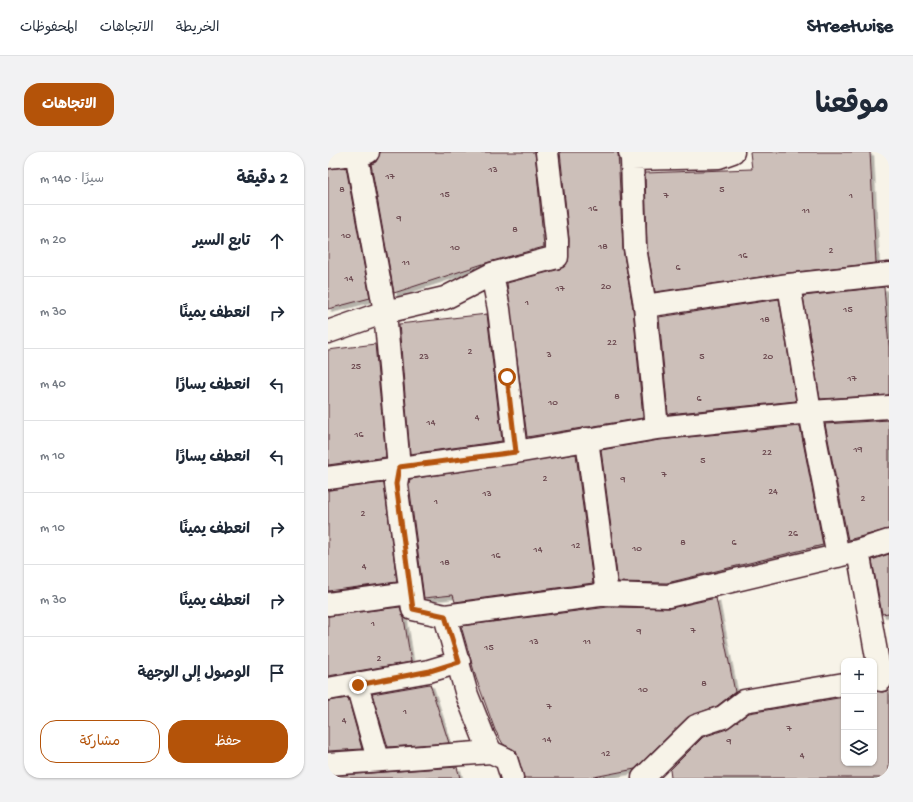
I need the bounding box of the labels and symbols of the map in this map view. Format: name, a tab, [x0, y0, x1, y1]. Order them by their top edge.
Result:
house number: 13	[487, 164, 498, 176]
house number: 17	[384, 171, 395, 183]
house number: 8	[339, 184, 345, 196]
house number: 5	[719, 184, 725, 196]
house number: 15	[439, 189, 450, 201]
house number: 7	[662, 190, 669, 202]
house number: 1	[848, 190, 853, 202]
house number: 16	[587, 203, 598, 215]
house number: 11	[801, 205, 810, 217]
house number: 9	[395, 213, 402, 225]
house number: 8	[512, 224, 518, 236]
house number: 10	[340, 230, 351, 242]
house number: 18	[597, 241, 608, 253]
house number: 10	[449, 242, 460, 254]
house number: 2	[829, 245, 834, 257]
house number: 16	[737, 250, 748, 262]
house number: 11	[401, 257, 410, 269]
house number: 6	[675, 262, 681, 274]
house number: 14	[344, 273, 354, 285]
house number: 20	[601, 281, 612, 293]
house number: 17	[554, 283, 565, 295]
house number: 1	[524, 297, 529, 309]
house number: 15	[842, 304, 853, 316]
house number: 18	[759, 314, 770, 326]
house number: 22	[607, 337, 617, 349]
house number: 2	[468, 346, 473, 358]
house number: 3	[545, 349, 552, 361]
house number: 23	[419, 351, 429, 363]
house number: 5	[699, 351, 705, 363]
house number: 20	[763, 351, 774, 363]
house number: 25	[351, 361, 361, 373]
route start	[498, 368, 516, 386]
house number: 17	[846, 373, 857, 385]
house number: 8	[614, 391, 620, 403]
house number: 6	[696, 393, 702, 405]
house number: 10	[547, 397, 558, 409]
house number: 4	[475, 412, 480, 424]
house number: 14	[426, 417, 436, 429]
house number: 16	[353, 429, 364, 441]
house number: 19	[852, 444, 863, 456]
house number: 22	[762, 447, 772, 459]
house number: 5	[700, 455, 706, 467]
house number: 7	[660, 469, 667, 481]
house number: 2	[543, 473, 548, 485]
house number: 9	[619, 474, 626, 486]
house number: 24	[768, 486, 778, 498]
house number: 13	[481, 488, 492, 500]
house number: 2	[861, 493, 866, 505]
house number: 1	[433, 496, 438, 508]
house number: 2	[361, 508, 366, 520]
house number: 26	[788, 528, 799, 540]
house number: 8	[680, 537, 686, 549]
house number: 6	[731, 537, 737, 549]
house number: 12	[571, 540, 581, 552]
house number: 10	[631, 543, 642, 555]
house number: 14	[533, 544, 543, 556]
house number: 16	[490, 550, 501, 562]
house number: 18	[439, 557, 450, 569]
house number: 4	[362, 561, 367, 573]
house number: 1	[370, 618, 375, 630]
house number: 7	[689, 625, 696, 637]
house number: 9	[635, 626, 642, 638]
house number: 13	[528, 636, 539, 648]
house number: 11	[582, 636, 591, 648]
house number: 15	[483, 642, 494, 654]
house number: 2	[377, 653, 382, 665]
route end	[349, 676, 367, 694]
house number: 8	[701, 678, 707, 690]
house number: 10	[637, 684, 648, 696]
house number: 7	[545, 701, 552, 713]
house number: 1	[402, 706, 407, 718]
house number: 4	[342, 715, 347, 727]
house number: 7	[785, 723, 792, 735]
house number: 14	[542, 734, 552, 746]
house number: 9	[725, 736, 732, 748]
house number: 12	[601, 748, 611, 760]
house number: 4	[800, 750, 805, 762]

